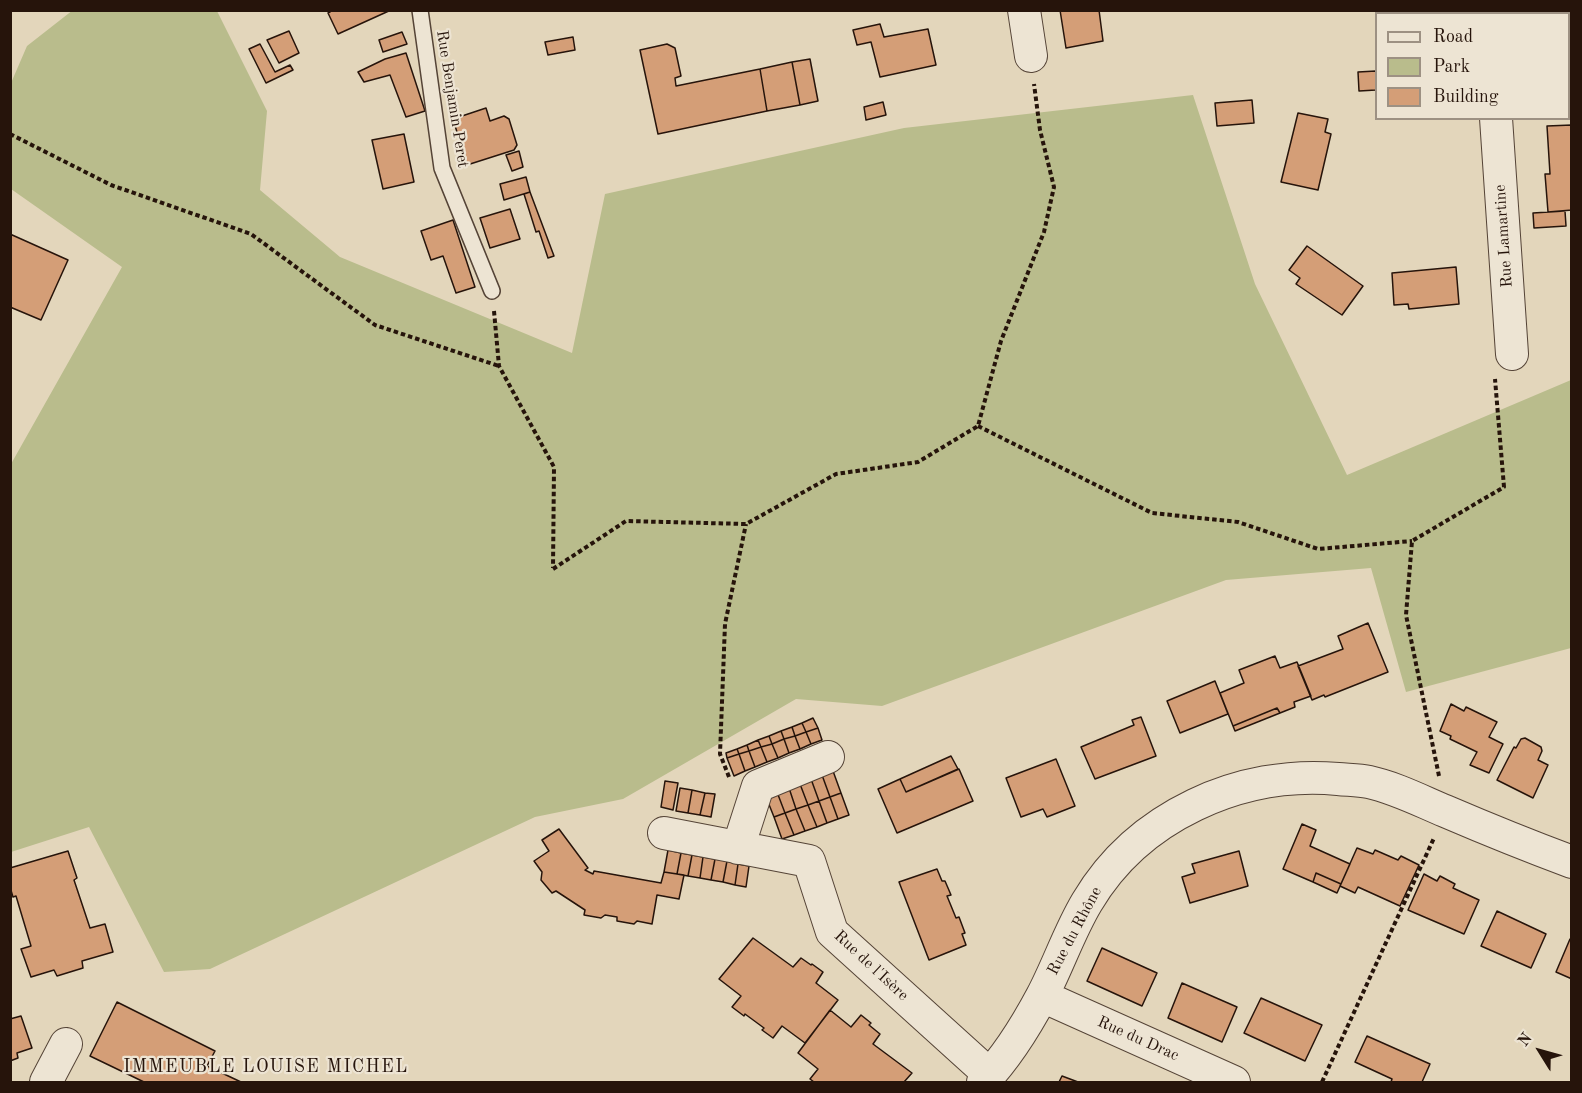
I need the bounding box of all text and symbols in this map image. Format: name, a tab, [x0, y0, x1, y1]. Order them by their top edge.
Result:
legend	[1375, 12, 1570, 120]
text: Road	[1433, 28, 1473, 46]
street label: Rue Benjamin Peret	[432, 29, 472, 169]
text: Park	[1433, 58, 1470, 76]
text: Building	[1433, 88, 1498, 106]
street label: Rue Lamartine	[1491, 184, 1517, 288]
street label: Rue du Rhône	[1044, 884, 1106, 978]
street label: Rue de l'Isère	[830, 927, 912, 1005]
street label: Rue du Drac	[1094, 1013, 1182, 1065]
north arrow	[1510, 1021, 1570, 1081]
text: N	[1516, 1030, 1536, 1050]
district label: IMMEUBLE LOUISE MICHEL	[123, 1056, 409, 1078]

